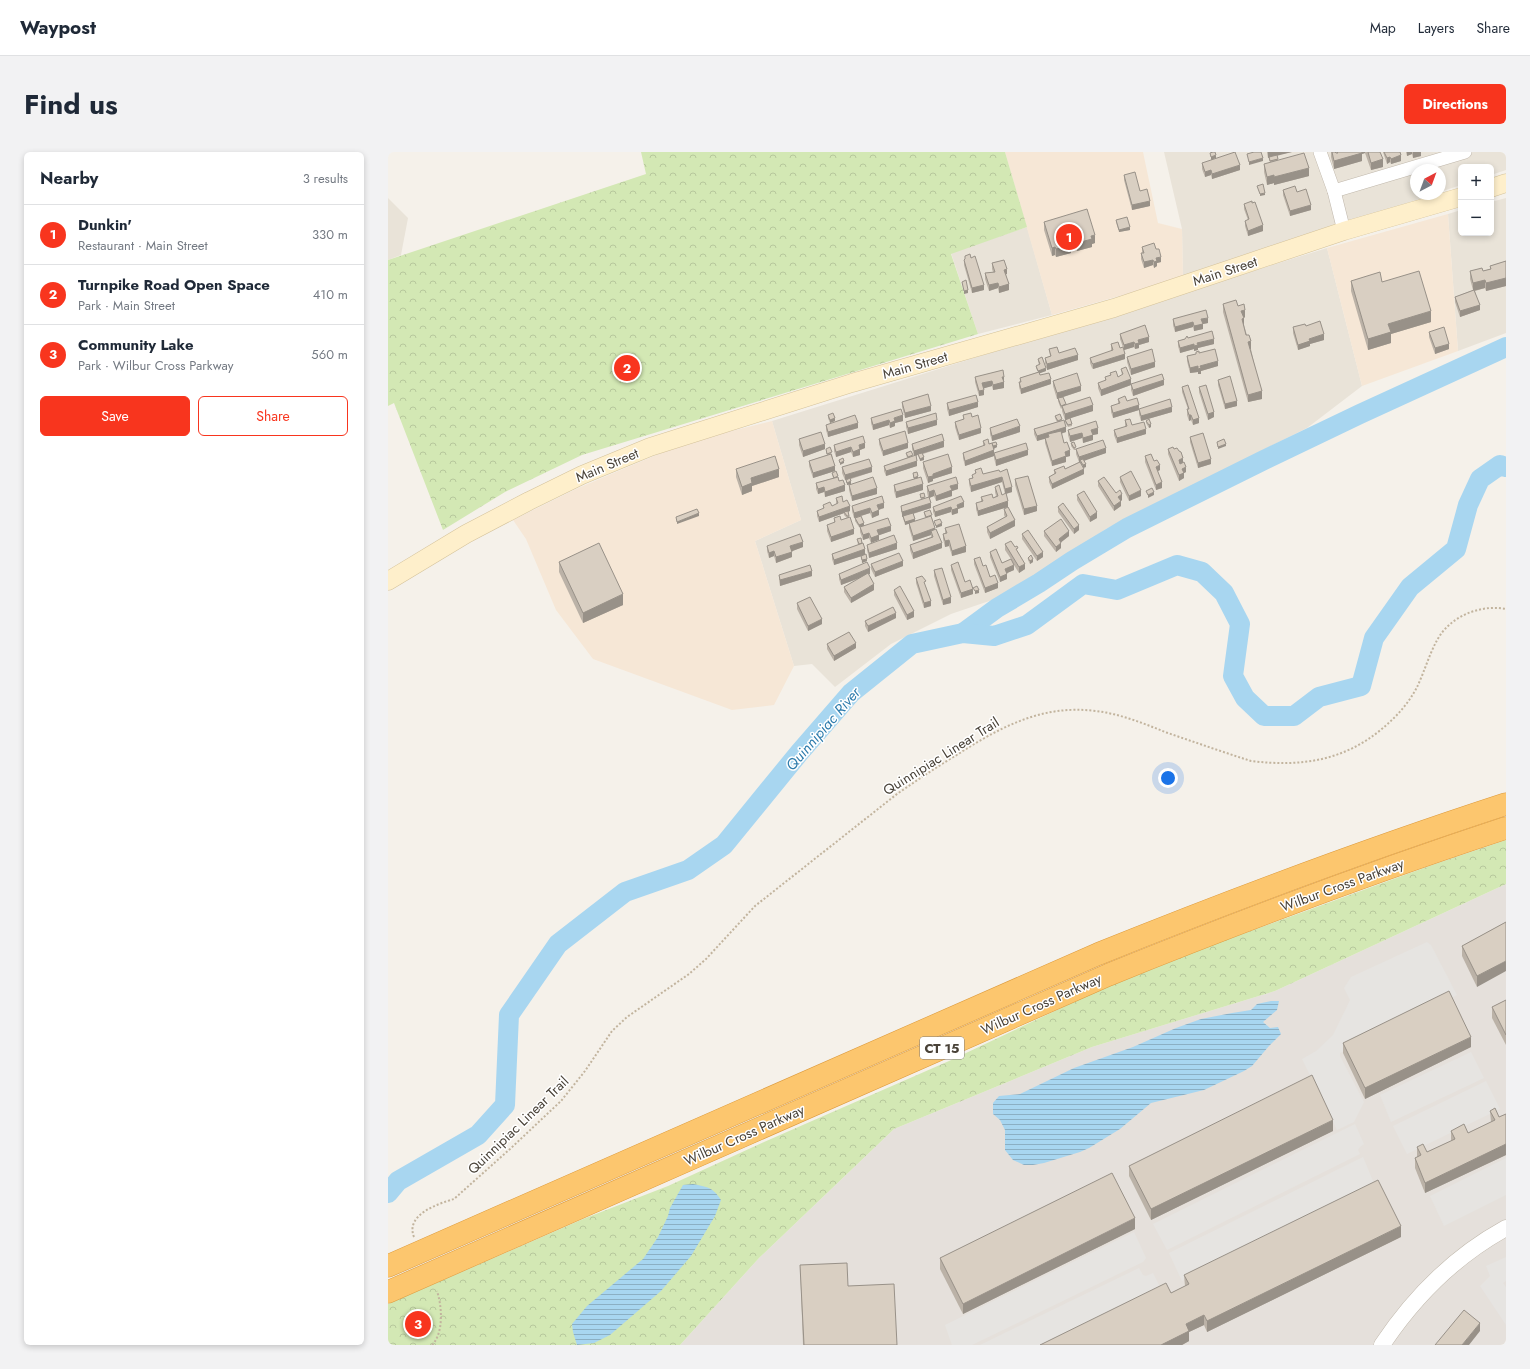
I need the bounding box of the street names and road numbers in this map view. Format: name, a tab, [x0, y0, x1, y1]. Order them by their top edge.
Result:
street label: Main Street	[1190, 251, 1260, 291]
street label: Main Street	[880, 346, 950, 384]
street label: Main Street	[572, 443, 642, 487]
street label: Quinnipiac Linear Trail	[879, 712, 1003, 800]
street label: Wilbur Cross Parkway	[1278, 853, 1407, 917]
street label: Wilbur Cross Parkway	[978, 968, 1105, 1040]
road number: CT 15	[920, 1037, 964, 1059]
street label: Quinnipiac Linear Trail	[463, 1071, 573, 1179]
street label: Wilbur Cross Parkway	[681, 1099, 808, 1171]

